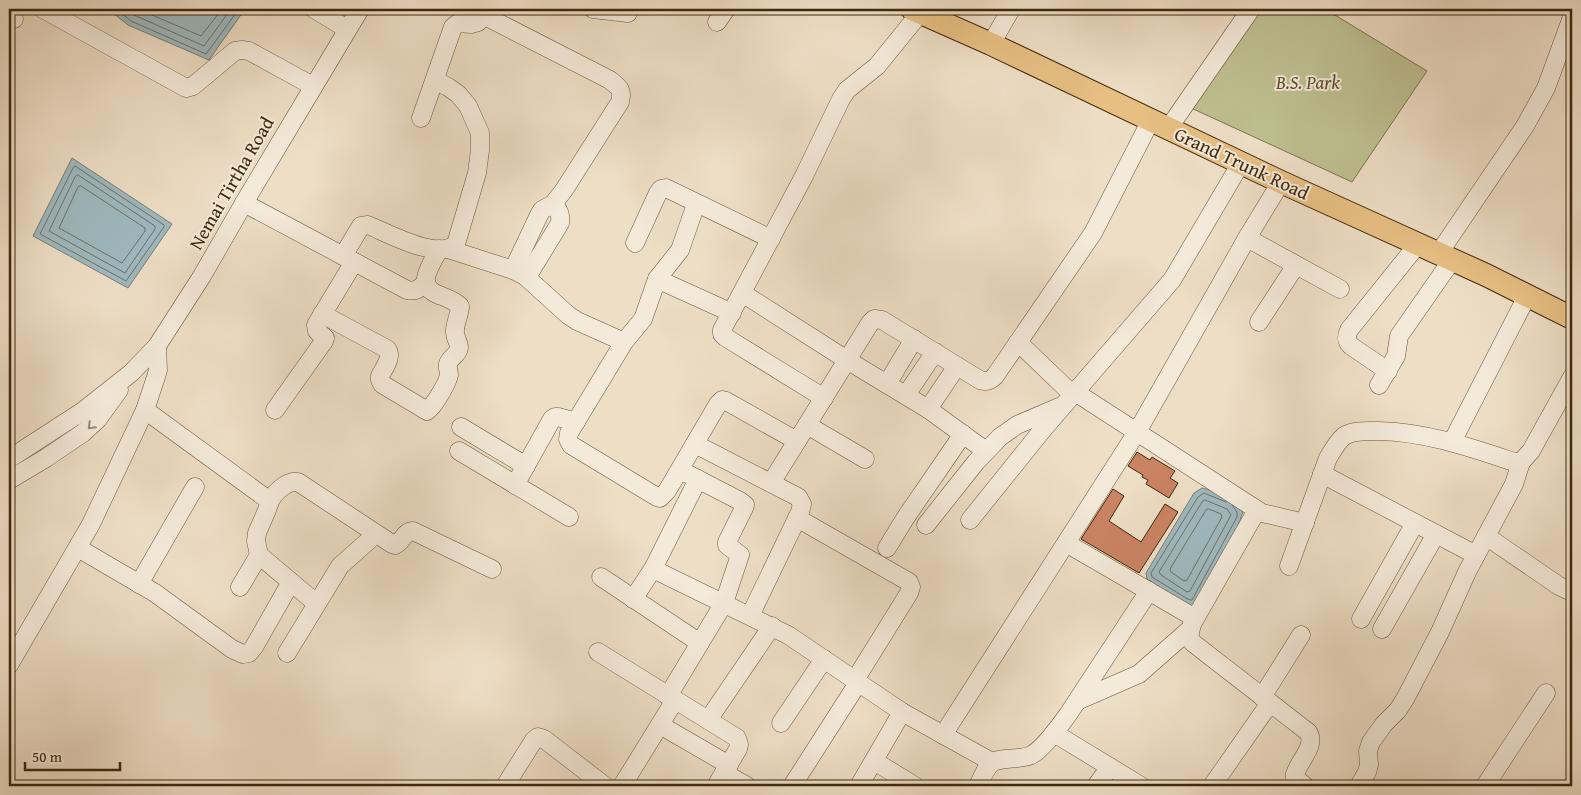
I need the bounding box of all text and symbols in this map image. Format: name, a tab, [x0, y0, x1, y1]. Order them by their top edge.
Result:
park label: B.S. Park	[1275, 68, 1340, 96]
street label: Nemai Tirtha Road	[182, 111, 281, 255]
street label: Grand Trunk Road	[1170, 119, 1315, 207]
one-way arrow	[88, 420, 97, 429]
scale bar	[25, 740, 120, 772]
text: 50 m	[32, 746, 63, 767]

